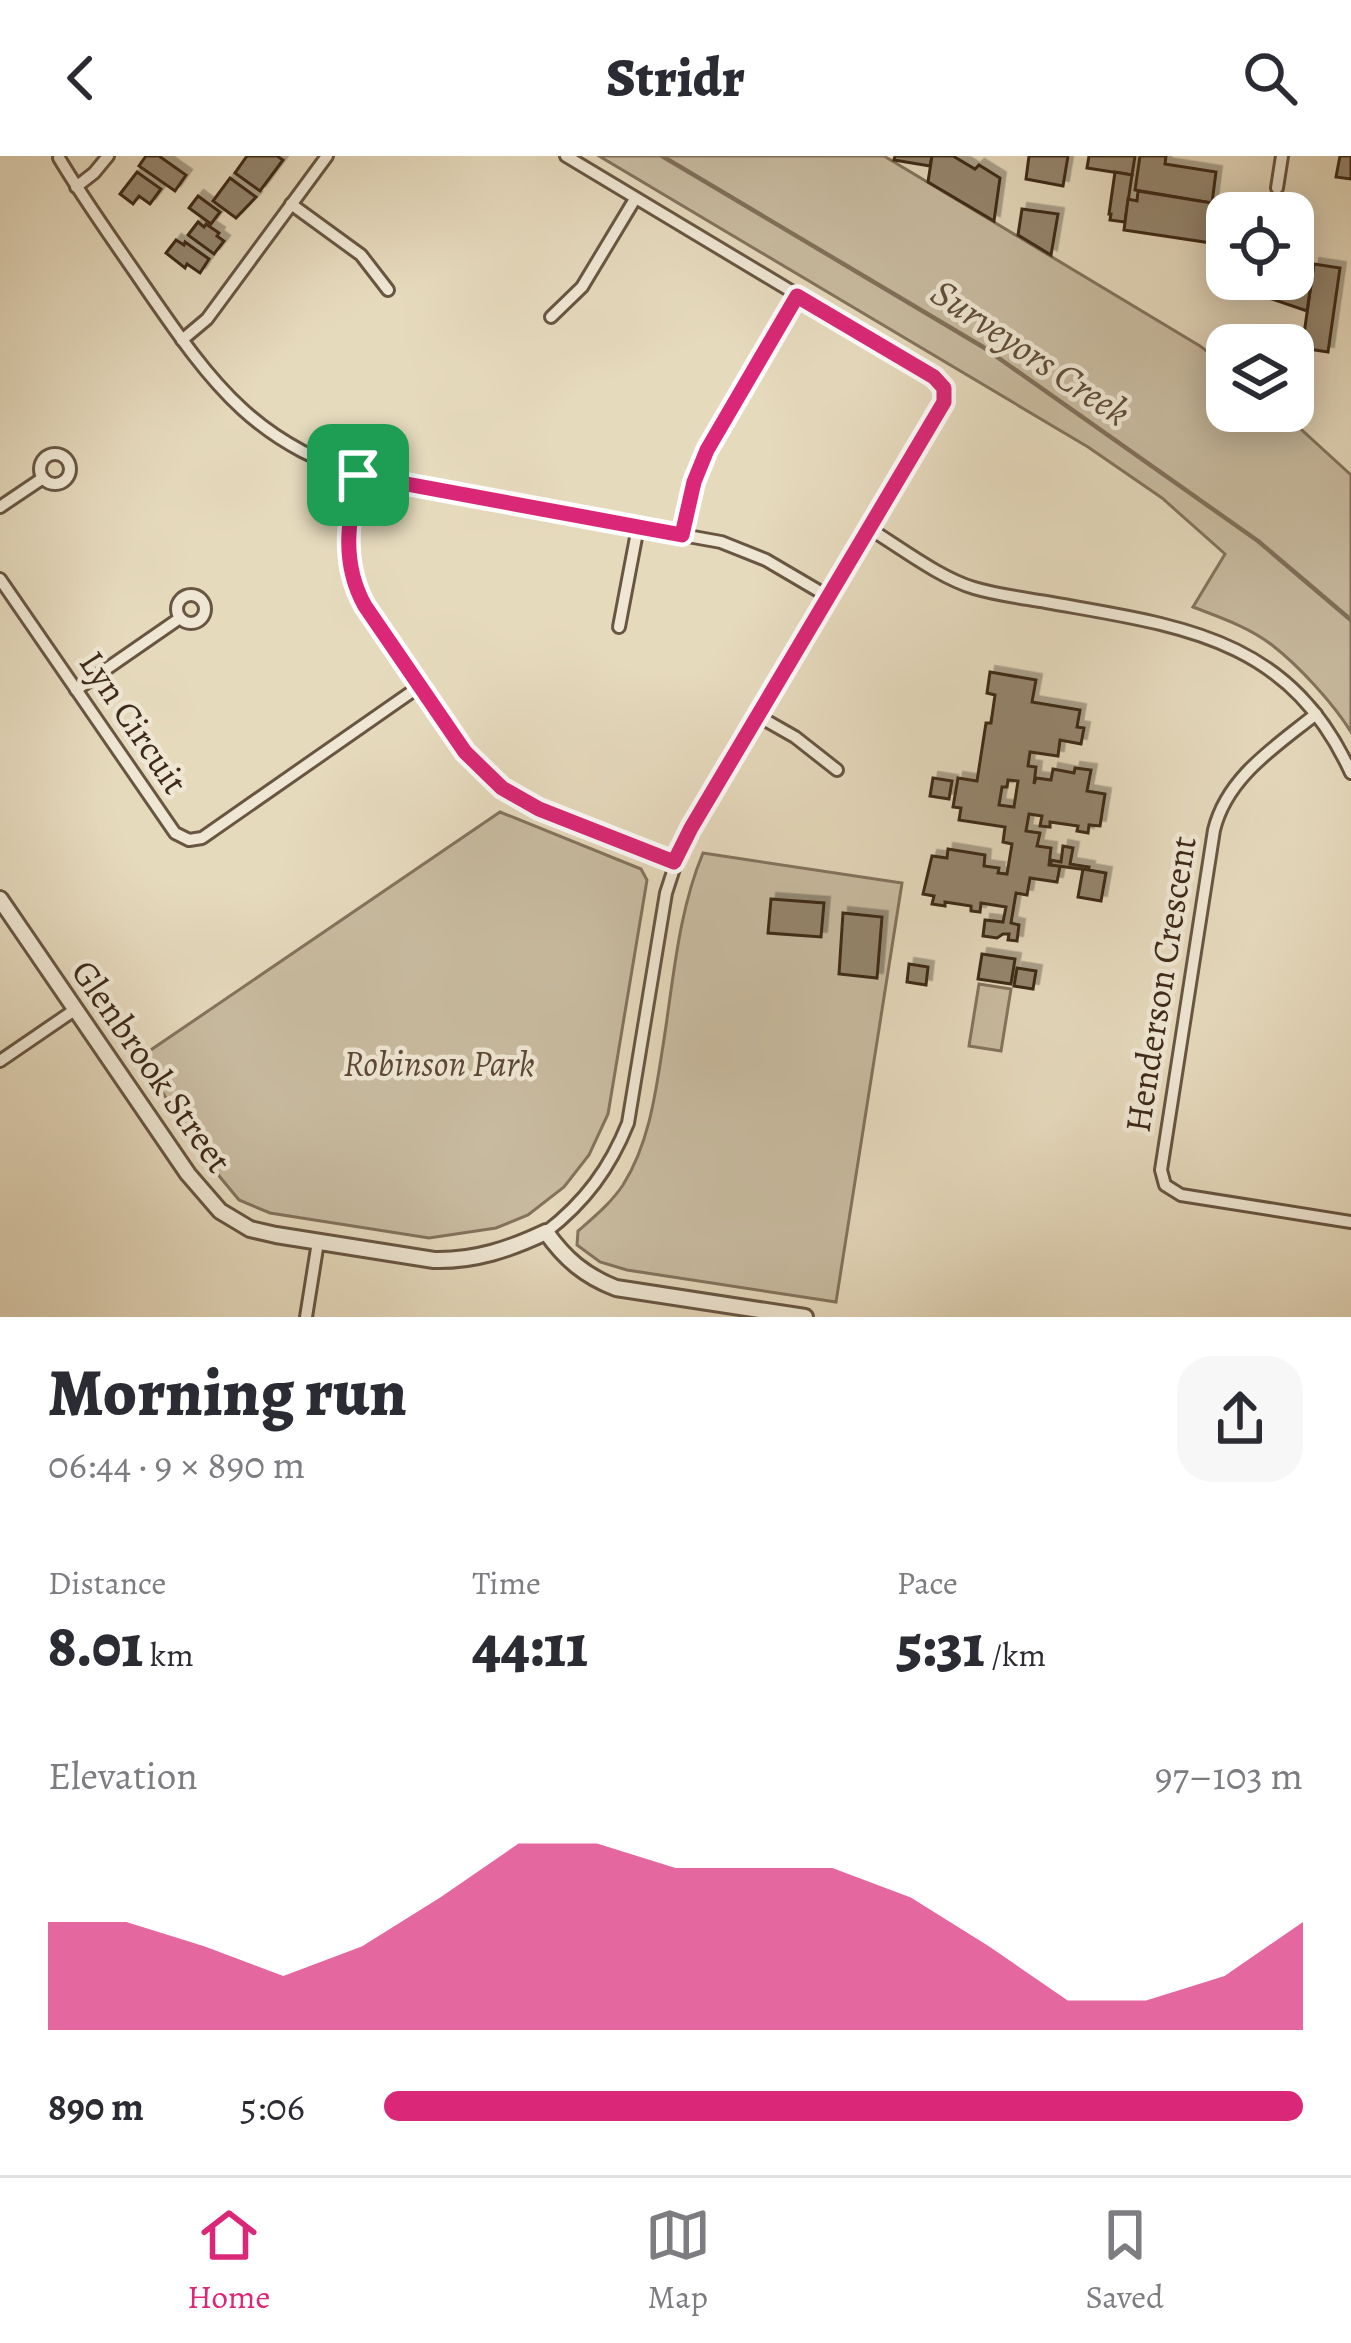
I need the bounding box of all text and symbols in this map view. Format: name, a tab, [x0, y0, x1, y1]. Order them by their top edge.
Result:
text: Stridr	[606, 41, 745, 115]
icon: back	[48, 45, 114, 111]
icon: search	[1237, 45, 1303, 111]
map controls	[1206, 192, 1314, 432]
button: locate	[1206, 192, 1314, 300]
water label: Surveyors Creek	[921, 266, 1141, 438]
button: layers	[1206, 324, 1314, 432]
pin	[307, 424, 409, 526]
icon: arrive	[325, 442, 391, 508]
street label: Lyn Circuit	[68, 641, 200, 803]
street label: Henderson Crescent	[1112, 832, 1208, 1136]
street label: Glenbrook Street	[60, 950, 244, 1182]
park label: Robinson Park	[343, 1039, 535, 1088]
text: Morning run	[48, 1348, 407, 1438]
button: share	[1177, 1356, 1303, 1482]
text: 06:44 · 9 × 890 m	[48, 1438, 305, 1491]
text: Distance	[48, 1560, 166, 1605]
text: Time	[472, 1560, 541, 1605]
text: Pace	[897, 1560, 958, 1605]
text: 8.01	[48, 1605, 143, 1687]
text: 44:11	[472, 1605, 588, 1687]
text: 5:31	[897, 1605, 985, 1687]
text: km	[143, 1632, 194, 1677]
text: /km	[985, 1632, 1046, 1677]
text: Elevation	[48, 1749, 198, 1802]
text: 97–103 m	[1155, 1749, 1303, 1802]
text: 890 m	[48, 2080, 144, 2133]
text: 5:06	[240, 2080, 305, 2133]
tab: Home	[187, 2202, 270, 2319]
tab: Map	[645, 2202, 711, 2319]
tab: Saved	[1085, 2202, 1164, 2319]

